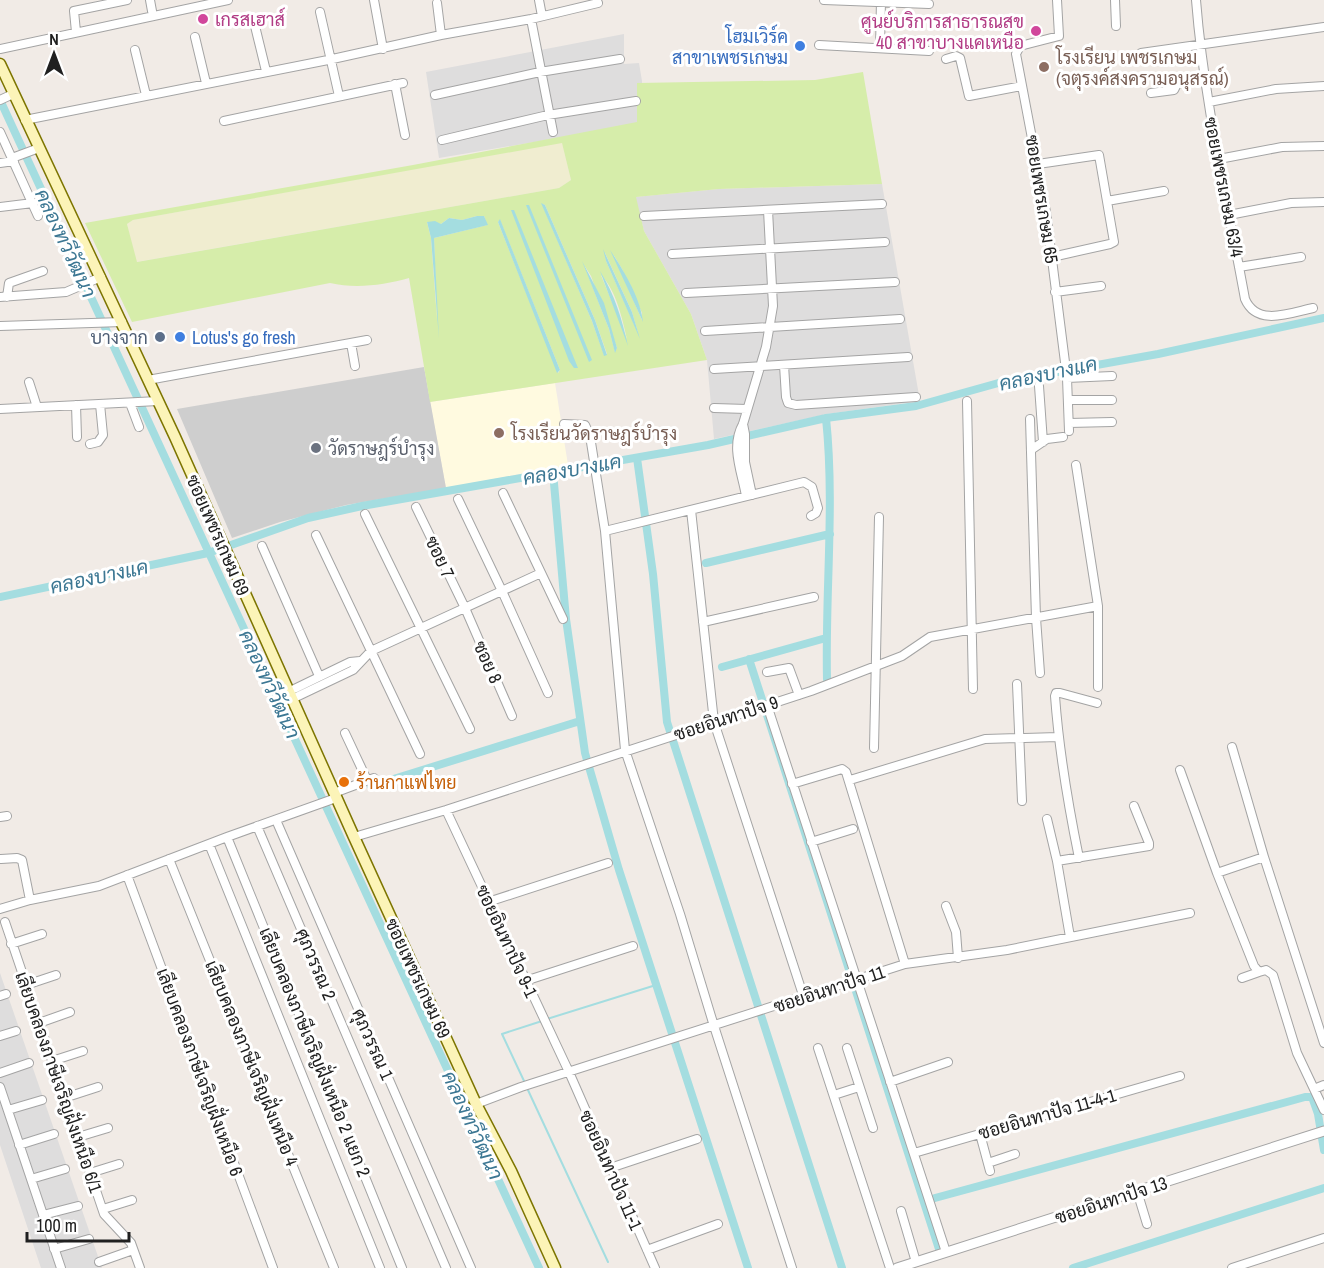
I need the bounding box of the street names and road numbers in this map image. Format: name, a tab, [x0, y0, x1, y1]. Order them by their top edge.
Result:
street label: ซอยเพชรเกษม 63/4	[1198, 115, 1250, 259]
street label: ซอยเพชรเกษม 65	[1019, 133, 1065, 265]
street label: ซอยเพชรเกษม 69	[180, 471, 256, 599]
street label: ซอย 7	[419, 532, 461, 582]
street label: ซอย 8	[468, 637, 508, 687]
street label: ซอยอินทาปัจ 9	[670, 689, 782, 747]
street label: ซอยอินทาปัจ 9-1	[470, 881, 544, 1002]
street label: ซอยเพชรเกษม 69	[379, 914, 457, 1042]
street label: เลียบคลองภาษีเจริญฝั่งเหนือ 2 แยก 2	[253, 922, 379, 1181]
street label: ศุภวรรณ 2	[290, 924, 342, 1004]
street label: เลียบคลองภาษีเจริญฝั่งเหนือ 4	[199, 955, 307, 1170]
street label: ซอยอินทาปัจ 11	[770, 959, 889, 1019]
street label: เลียบคลองภาษีเจริญฝั่งเหนือ 6	[151, 964, 252, 1180]
street label: เลียบคลองภาษีเจริญฝั่งเหนือ 6/1	[9, 967, 111, 1197]
street label: ศุภวรรณ 1	[346, 1004, 400, 1084]
street label: ซอยอินทาปัจ 11-4-1	[975, 1082, 1119, 1146]
street label: ซอยอินทาปัจ 11-1	[573, 1106, 649, 1235]
street label: ซอยอินทาปัจ 13	[1052, 1170, 1170, 1230]

